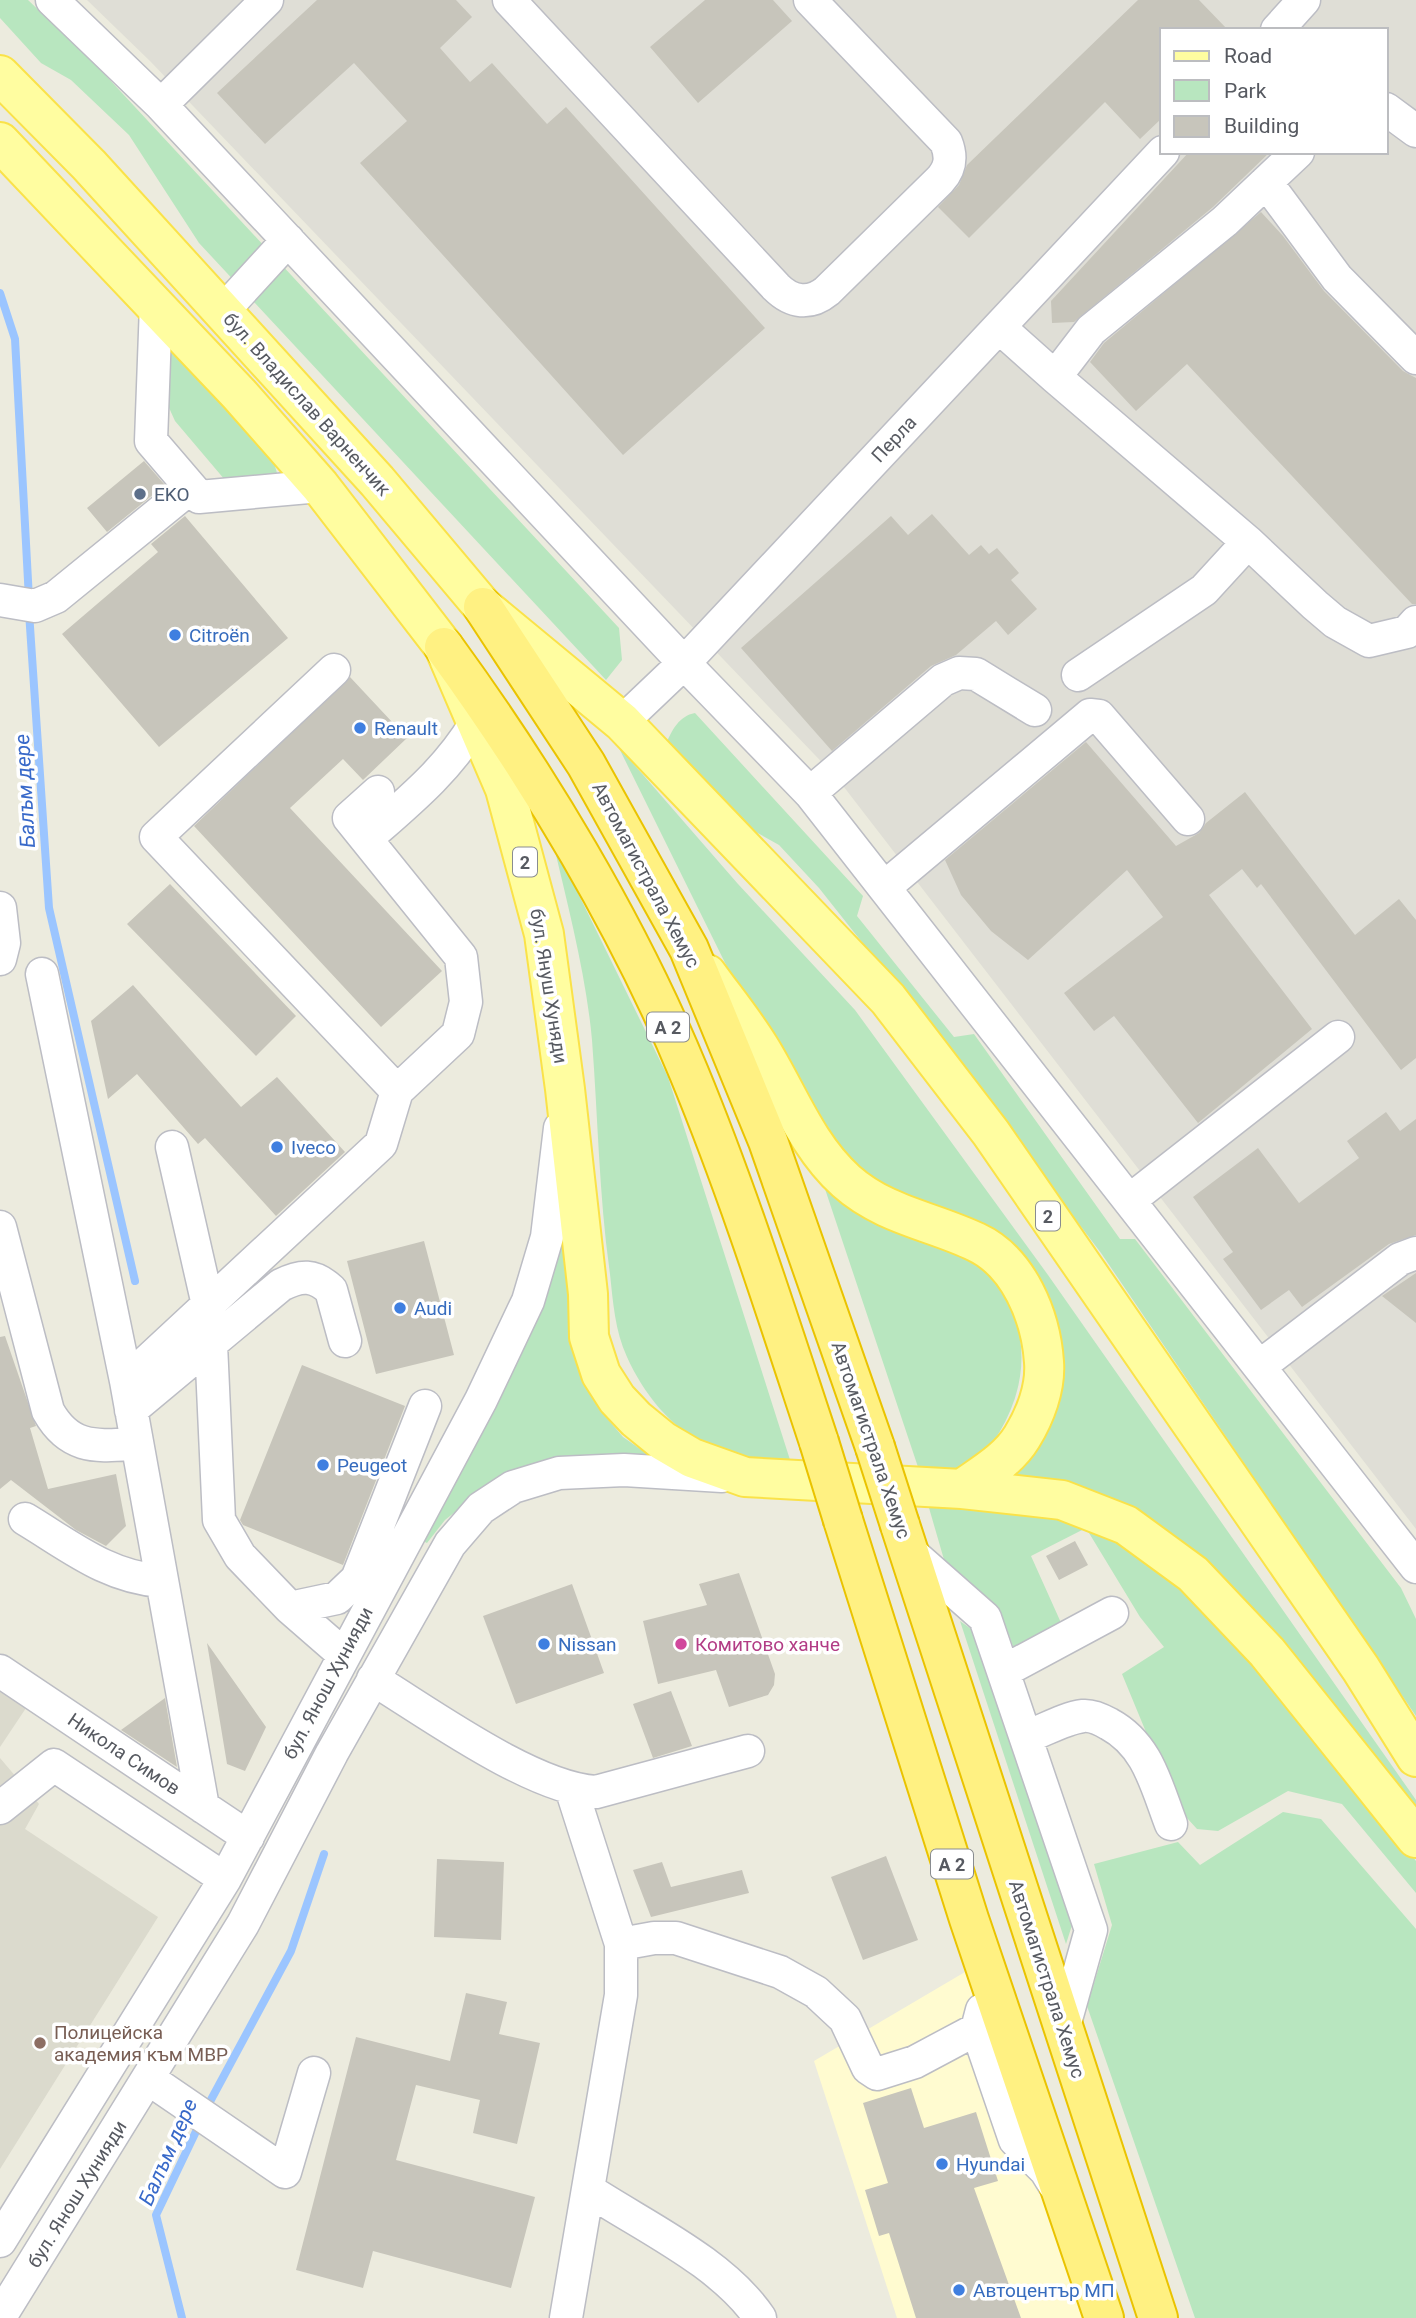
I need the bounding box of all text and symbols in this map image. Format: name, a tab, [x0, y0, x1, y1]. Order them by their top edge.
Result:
legend	[1160, 28, 1388, 154]
text: Road	[1224, 44, 1272, 68]
text: Park	[1224, 79, 1267, 103]
text: Building	[1224, 114, 1299, 138]
street label: бул. Владислав Варненчик	[219, 308, 396, 501]
street label: Перла	[867, 411, 921, 467]
place label: EKO	[154, 483, 190, 506]
marker: EKO	[132, 486, 148, 502]
place label: Citroën	[189, 624, 250, 647]
marker: Citroën	[167, 627, 183, 643]
place label: Renault	[374, 717, 438, 740]
marker: Renault	[352, 720, 368, 736]
water label: Балъм дере	[10, 733, 40, 849]
street label: Автомагистрала Хемус	[587, 778, 705, 972]
road number: 2	[513, 848, 537, 876]
street label: бул. Януш Хуняди	[525, 907, 573, 1065]
road number: A 2	[647, 1012, 689, 1042]
place label: Iveco	[291, 1136, 336, 1159]
marker: Iveco	[269, 1139, 285, 1155]
road number: 2	[1036, 1202, 1060, 1231]
place label: Audi	[414, 1297, 452, 1320]
marker: Audi	[392, 1300, 408, 1316]
street label: Автомагистрала Хемус	[826, 1338, 916, 1542]
place label: Peugeot	[337, 1454, 407, 1477]
marker: Peugeot	[315, 1457, 331, 1473]
street label: бул. Янош Хунияди	[278, 1603, 378, 1763]
place label: Nissan	[558, 1633, 617, 1656]
place label: Комитово ханче	[695, 1633, 840, 1656]
marker: Nissan	[536, 1636, 552, 1652]
marker: Комитово ханче	[673, 1636, 689, 1652]
street label: Никола Симов	[63, 1708, 185, 1800]
road number: A 2	[931, 1850, 973, 1878]
street label: Автомагистрала Хемус	[1004, 1877, 1090, 2081]
place label: Полицейска академия към МВР	[54, 2021, 228, 2066]
marker: Полицейска академия към МВР	[32, 2035, 48, 2051]
water label: Балъм дере	[134, 2095, 202, 2209]
street label: бул. Янош Хунияди	[22, 2116, 132, 2272]
place label: Hyundai	[956, 2153, 1025, 2176]
marker: Hyundai	[934, 2156, 950, 2172]
place label: Автоцентър МП	[973, 2279, 1114, 2302]
marker: Автоцентър МП	[951, 2282, 967, 2298]

